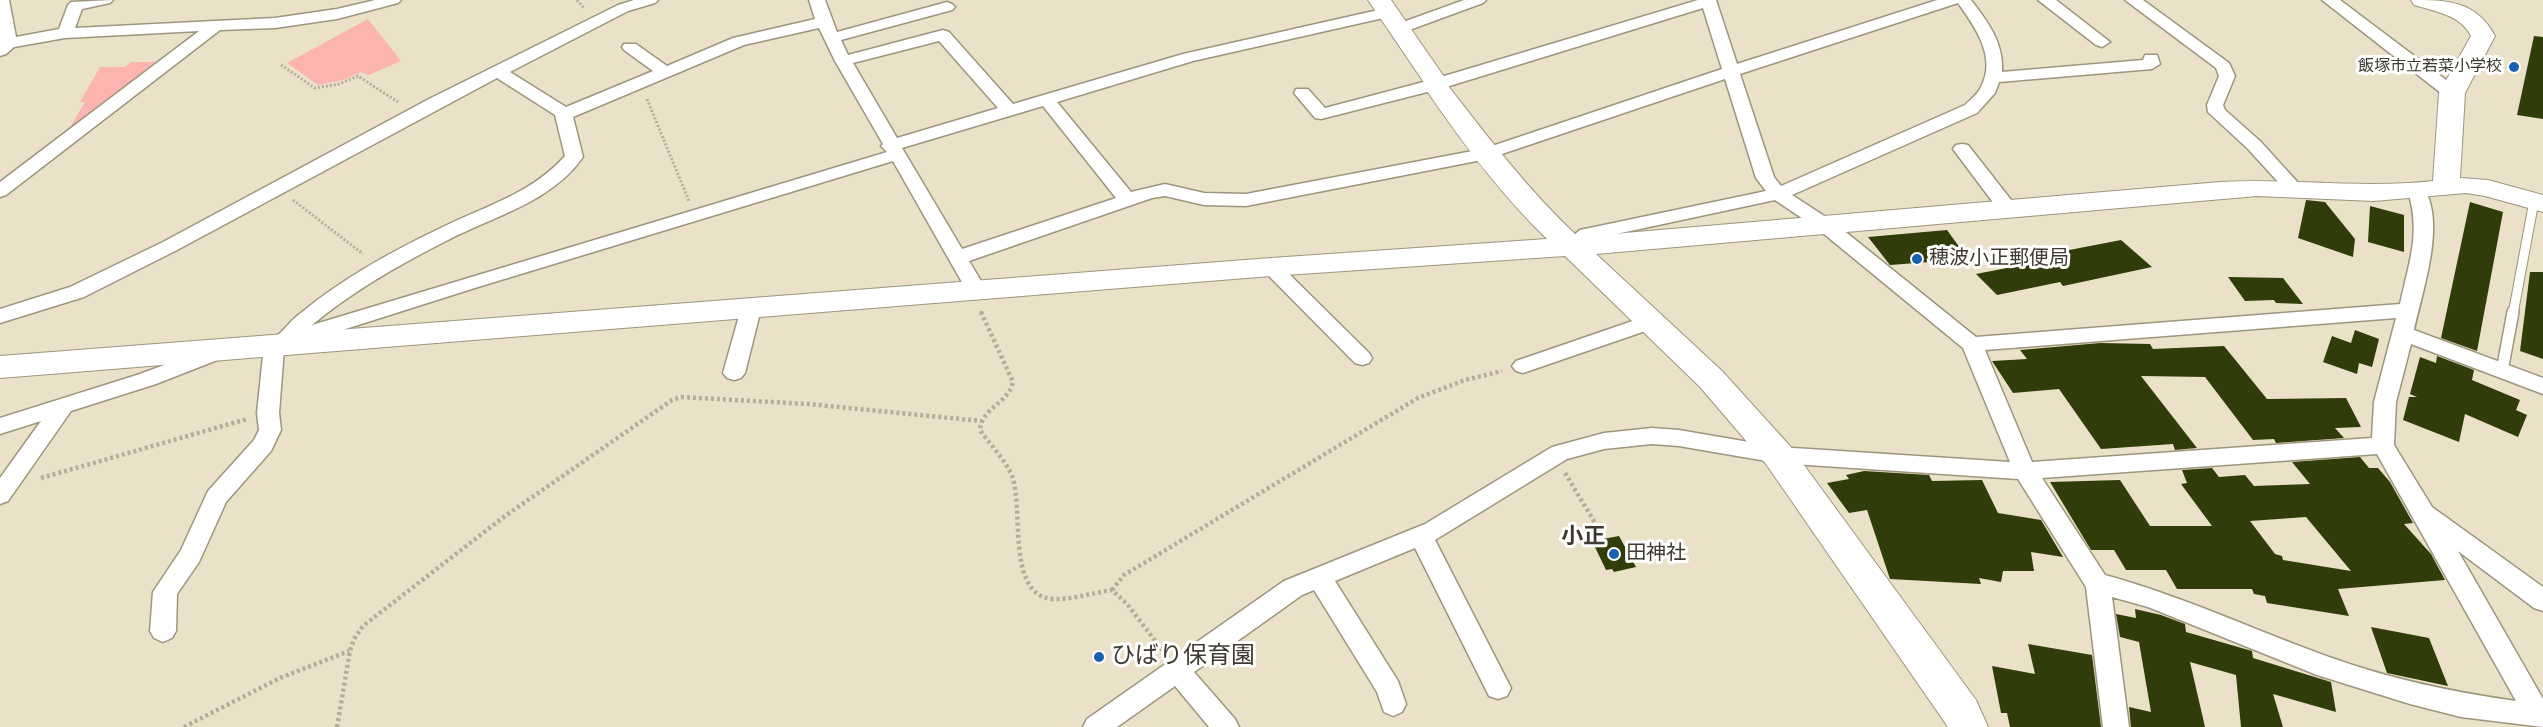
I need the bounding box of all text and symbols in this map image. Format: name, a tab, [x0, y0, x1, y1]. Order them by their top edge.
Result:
place label: 飯塚市立若菜小学校	[2358, 57, 2502, 77]
marker: 飯塚市立若菜小学校	[2507, 60, 2521, 74]
place label: 穂波小正郵便局	[1929, 247, 2069, 271]
marker: 穂波小正郵便局	[1910, 252, 1924, 266]
district label: 小正	[1561, 524, 1605, 550]
place label: 田神社	[1626, 542, 1686, 566]
marker: 田神社	[1607, 547, 1621, 561]
place label: ひばり保育園	[1111, 643, 1255, 671]
marker: ひばり保育園	[1092, 650, 1106, 664]

